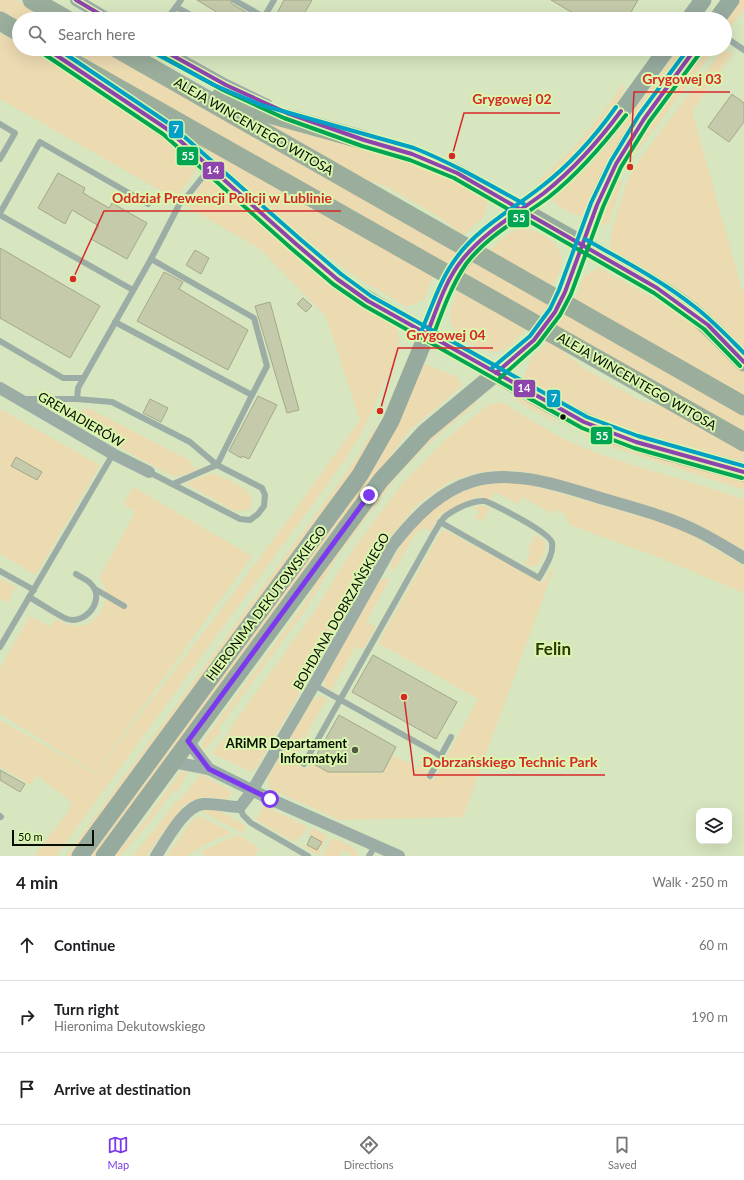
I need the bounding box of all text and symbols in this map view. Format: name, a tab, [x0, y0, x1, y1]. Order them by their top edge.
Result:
search box	[12, 12, 732, 56]
icon: search	[26, 23, 48, 45]
text: Search here	[58, 25, 135, 43]
callout: Grygowej 03	[634, 66, 730, 92]
text: Grygowej 03	[642, 70, 722, 87]
street label: ALEJA WINCENTEGO WITOSA	[171, 74, 337, 178]
callout: Grygowej 02	[464, 87, 560, 113]
text: Grygowej 02	[472, 90, 552, 107]
line badge: 7	[168, 120, 184, 139]
text: 7	[173, 122, 179, 135]
line badge: 55	[176, 146, 199, 166]
text: 55	[182, 149, 194, 162]
line badge: 14	[202, 161, 225, 180]
text: 14	[207, 163, 220, 176]
callout: Oddział Prewencji Policji w Lublinie	[104, 185, 341, 211]
text: Oddział Prewencji Policji w Lublinie	[112, 189, 332, 206]
line badge: 55	[507, 209, 530, 228]
text: 55	[513, 211, 525, 224]
callout: Grygowej 04	[398, 322, 493, 348]
text: Grygowej 04	[406, 326, 486, 343]
street label: ALEJA WINCENTEGO WITOSA	[554, 329, 720, 433]
line badge: 14	[513, 379, 536, 398]
text: 14	[518, 381, 531, 394]
street label: GRENADIERÓW	[35, 388, 127, 450]
line badge: 7	[546, 389, 561, 408]
text: 7	[551, 391, 557, 404]
unlabelled marker	[558, 412, 568, 422]
line badge: 55	[590, 426, 613, 445]
text: 55	[596, 429, 608, 442]
route end	[360, 486, 378, 504]
street label: HIERONIMA DEKUTOWSKIEGO	[202, 522, 330, 684]
street label: BOHDANA DOBRZAŃSKIEGO	[289, 530, 393, 692]
district label: Felin	[535, 638, 571, 659]
place label: ARiMR Departament Informatyki	[225, 735, 347, 766]
marker: ARiMR Departament Informatyki	[350, 745, 360, 755]
callout: Dobrzańskiego Technic Park	[414, 749, 605, 775]
text: Dobrzańskiego Technic Park	[423, 753, 598, 770]
route start	[261, 790, 279, 808]
map controls	[696, 808, 732, 844]
button: layers	[696, 808, 732, 844]
scale bar	[12, 828, 94, 847]
text: 50 m	[18, 830, 43, 843]
text: 4 min	[16, 872, 58, 893]
text: Walk · 250 m	[652, 874, 728, 890]
icon: ahead	[16, 934, 38, 956]
text: Continue	[54, 936, 115, 954]
text: 60 m	[699, 937, 728, 953]
text: Turn right	[54, 1000, 119, 1018]
icon: right	[16, 1006, 38, 1028]
text: 190 m	[691, 1009, 728, 1025]
text: Hieronima Dekutowskiego	[54, 1018, 205, 1034]
icon: arrive	[16, 1078, 38, 1100]
text: Arrive at destination	[54, 1080, 191, 1098]
tab: Map	[107, 1134, 129, 1171]
tab: Directions	[344, 1134, 393, 1171]
tab: Saved	[608, 1134, 637, 1171]

